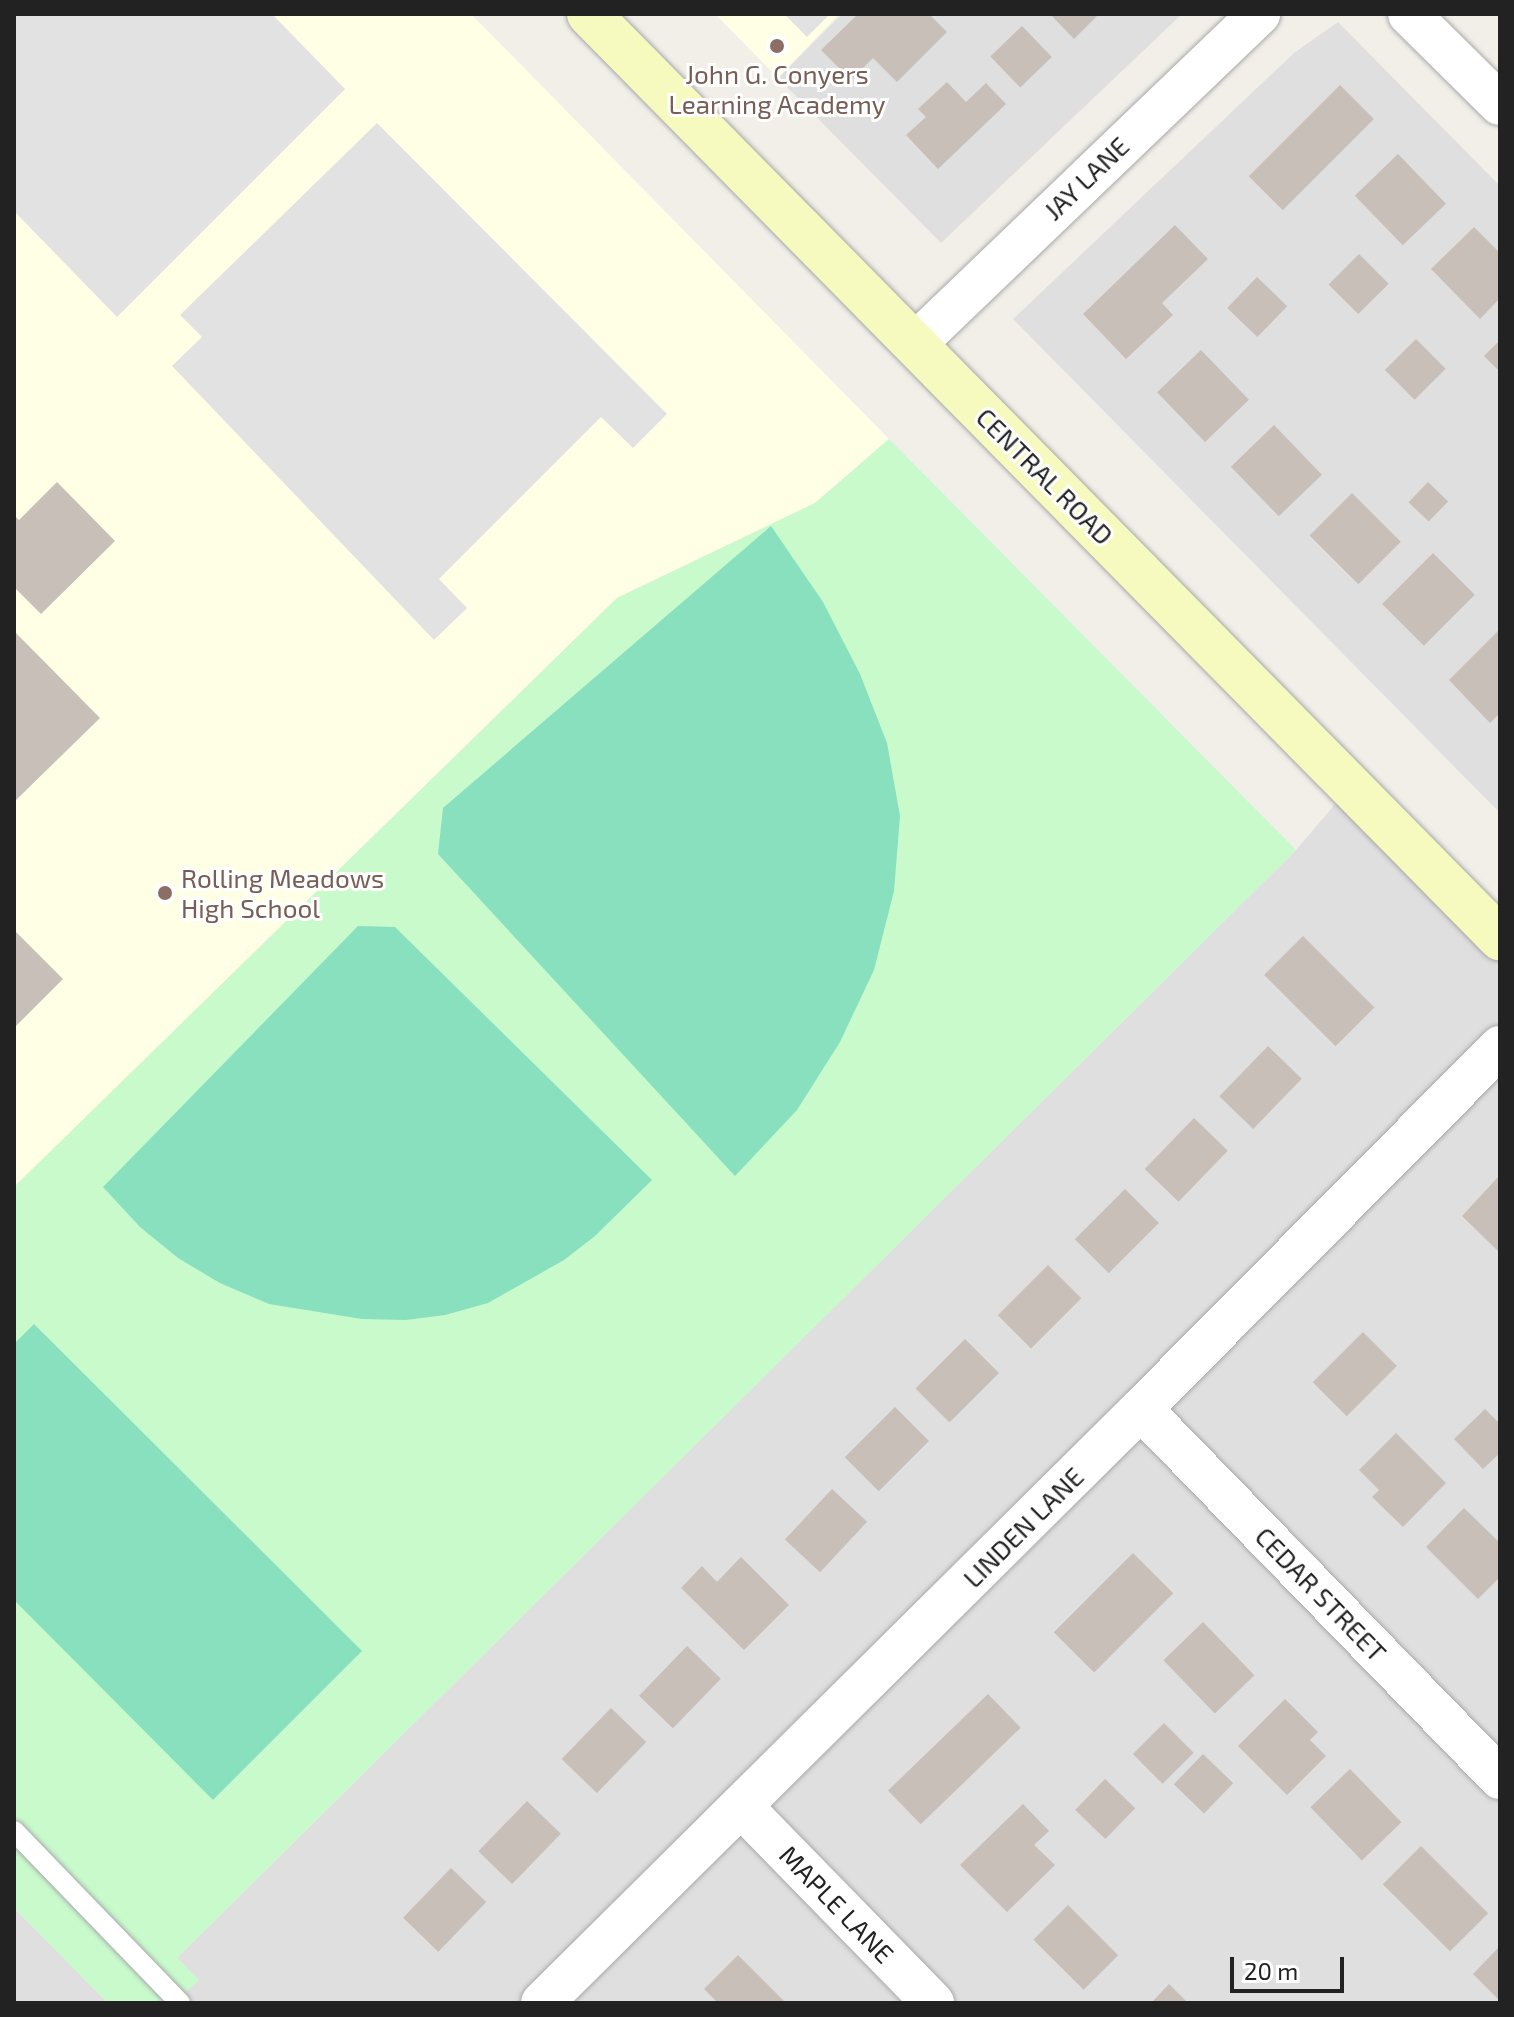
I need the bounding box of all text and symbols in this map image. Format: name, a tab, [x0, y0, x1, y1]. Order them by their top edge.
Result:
marker: John G. Conyers Learning Academy	[768, 37, 786, 55]
place label: John G. Conyers Learning Academy	[668, 58, 886, 120]
street label: JAY LANE	[1037, 130, 1135, 226]
street label: CENTRAL ROAD	[970, 401, 1120, 551]
place label: Rolling Meadows High School	[181, 862, 384, 924]
marker: Rolling Meadows High School	[156, 884, 174, 902]
street label: LINDEN LANE	[957, 1461, 1089, 1593]
street label: CEDAR STREET	[1249, 1520, 1393, 1668]
street label: MAPLE LANE	[774, 1839, 900, 1969]
scale bar	[1234, 1941, 1348, 1991]
text: 20 m	[1244, 1956, 1298, 1985]

